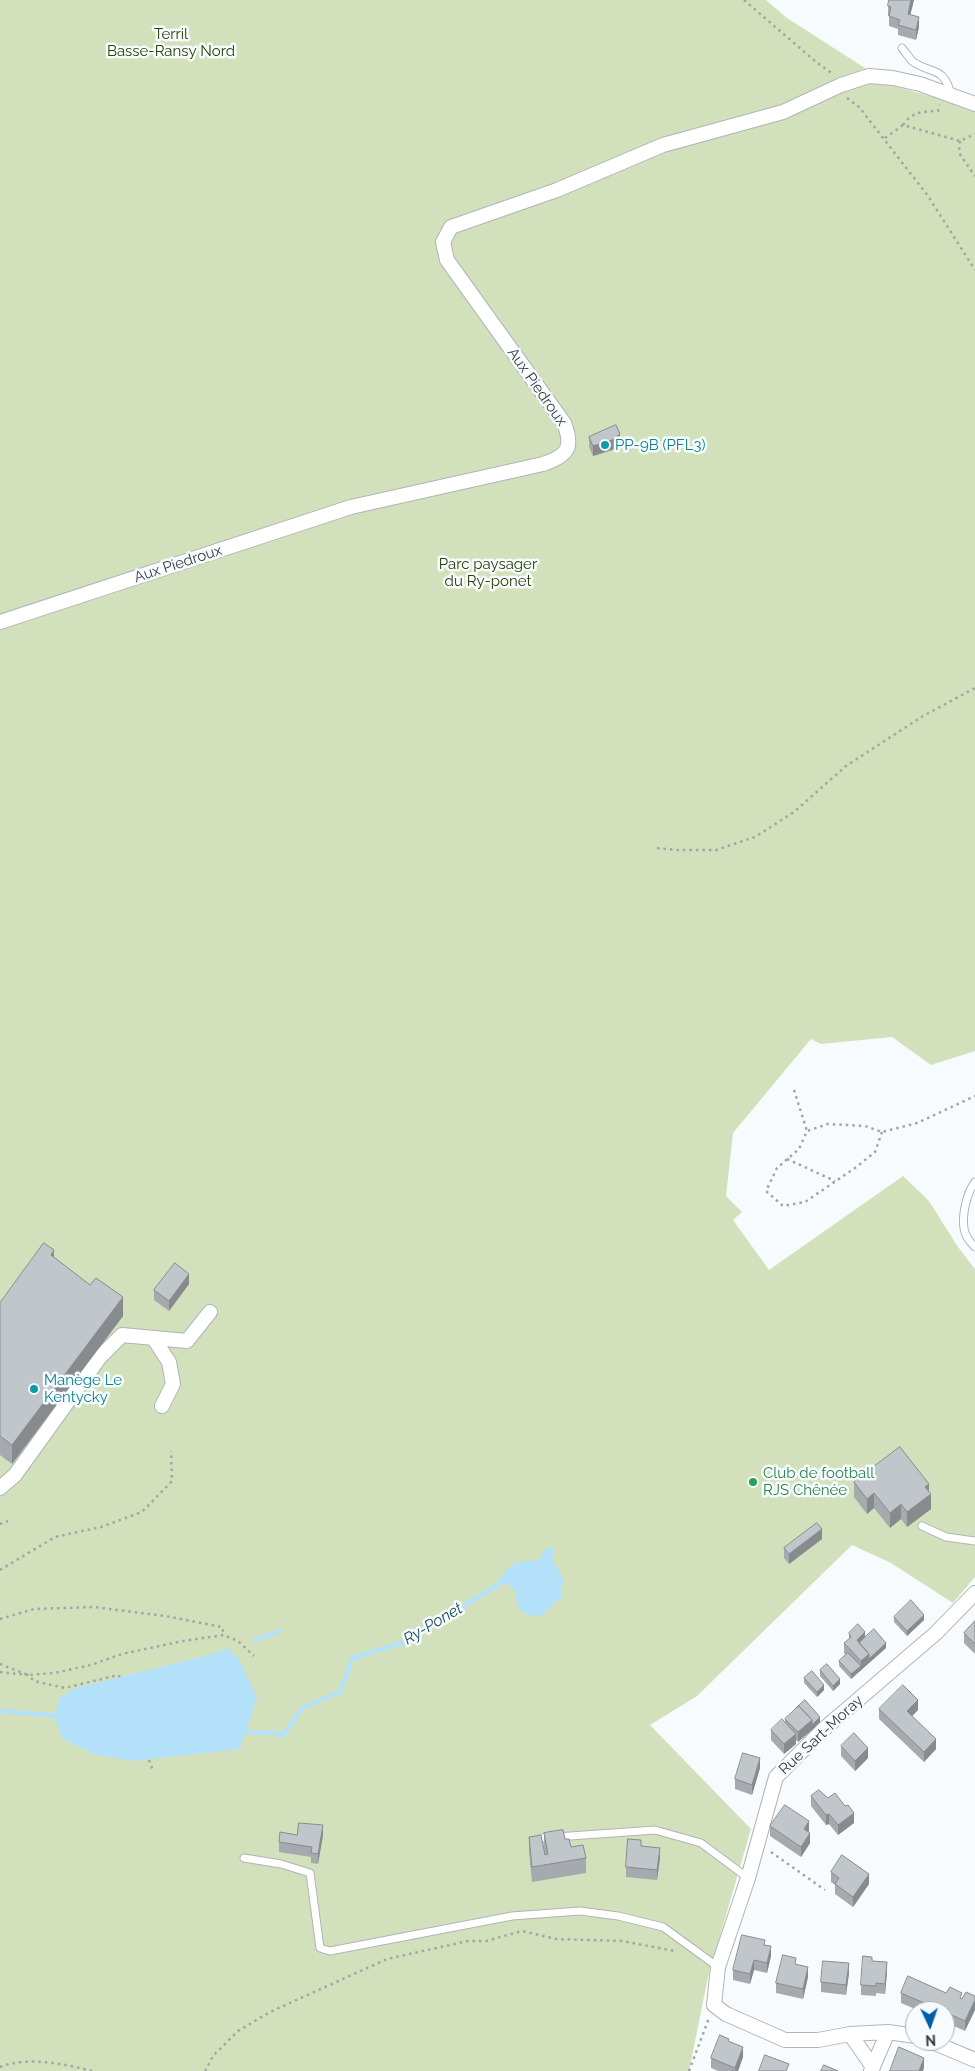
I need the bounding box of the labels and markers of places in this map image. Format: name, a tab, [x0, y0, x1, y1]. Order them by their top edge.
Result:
place label: PP-9B (PFL3)	[615, 436, 705, 454]
marker: PP-9B (PFL3)	[599, 439, 611, 451]
place label: Manège Le Kentycky	[44, 1371, 122, 1406]
marker: Manège Le Kentycky	[28, 1383, 40, 1395]
place label: Club de football RJS Chênée	[763, 1464, 874, 1499]
marker: Club de football RJS Chênée	[747, 1476, 759, 1488]

